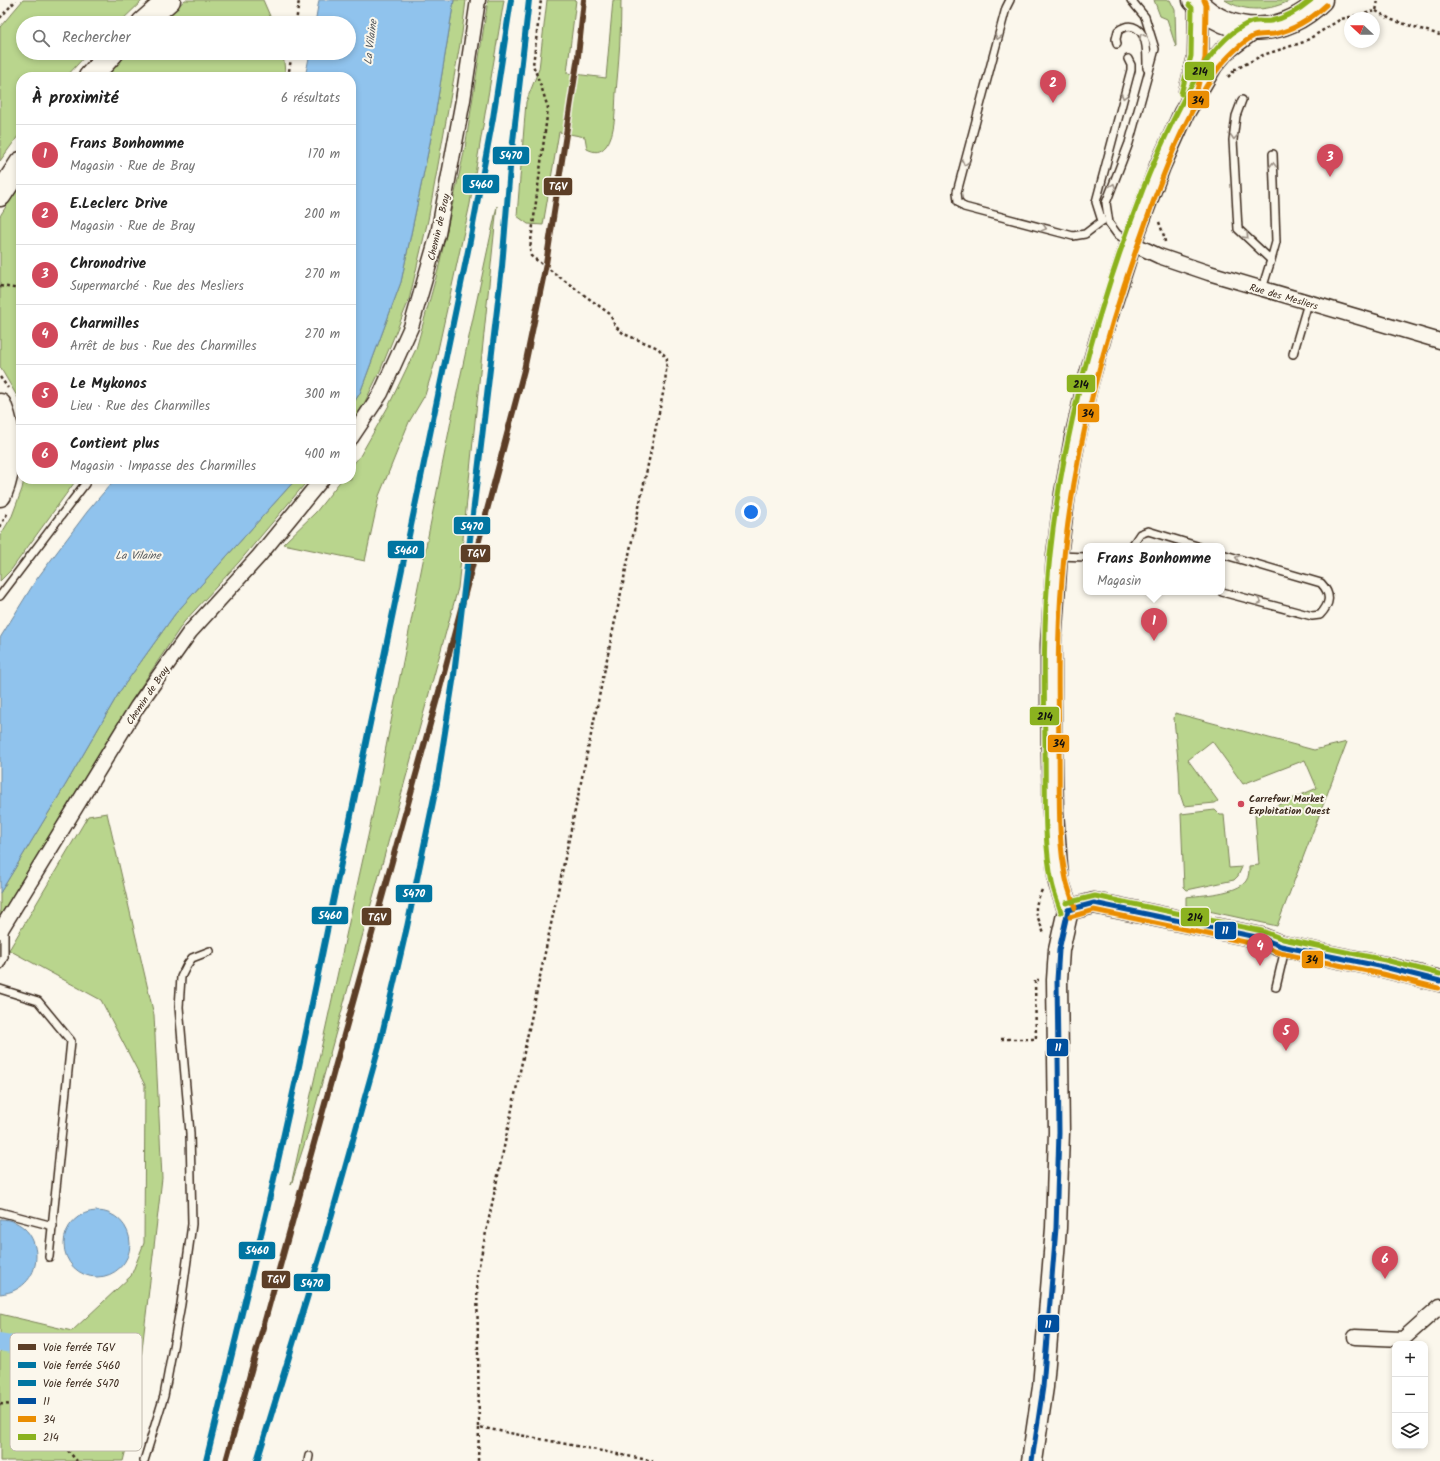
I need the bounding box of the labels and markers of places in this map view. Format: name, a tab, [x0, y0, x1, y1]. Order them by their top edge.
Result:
pin: 2	[1040, 70, 1066, 103]
pin: 3	[1317, 144, 1343, 177]
pin: 1	[1141, 608, 1167, 641]
place label: Carrefour Market Exploitation Ouest	[1249, 791, 1331, 819]
marker: Carrefour Market Exploitation Ouest	[1236, 799, 1246, 809]
pin: 4	[1247, 933, 1273, 966]
pin: 5	[1273, 1018, 1299, 1051]
pin: 6	[1372, 1246, 1398, 1279]

